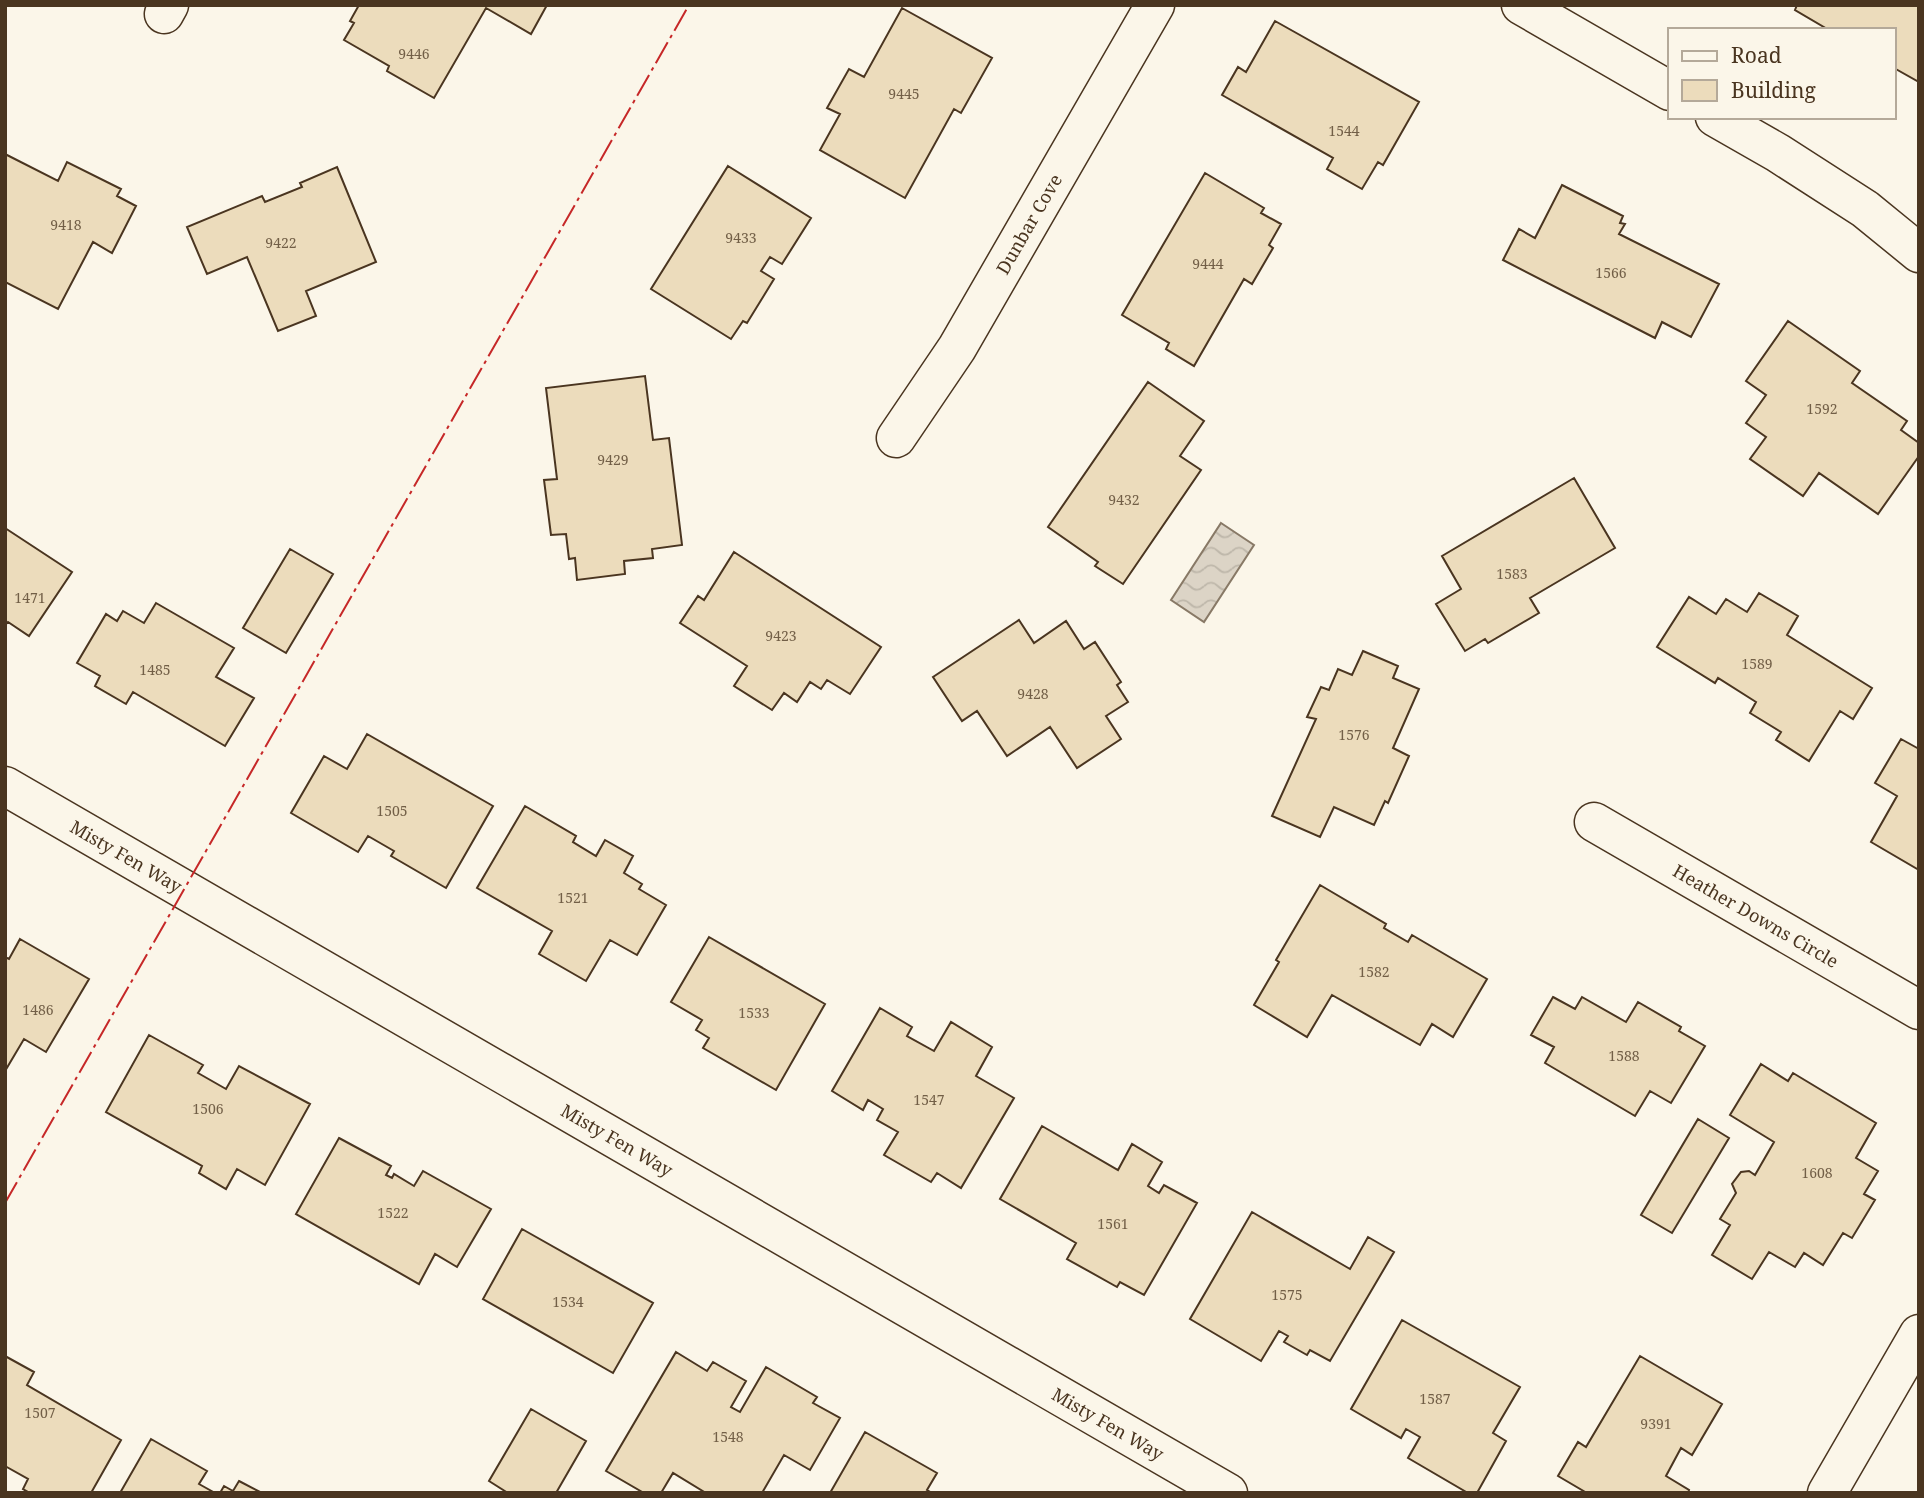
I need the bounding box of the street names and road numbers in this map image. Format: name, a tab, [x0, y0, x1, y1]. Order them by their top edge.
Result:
street label: Dunbar Cove	[990, 169, 1067, 278]
street label: Misty Fen Way	[66, 814, 187, 898]
street label: Heather Downs Circle	[1669, 858, 1843, 973]
street label: Misty Fen Way	[557, 1098, 678, 1182]
street label: Misty Fen Way	[1048, 1382, 1169, 1466]

